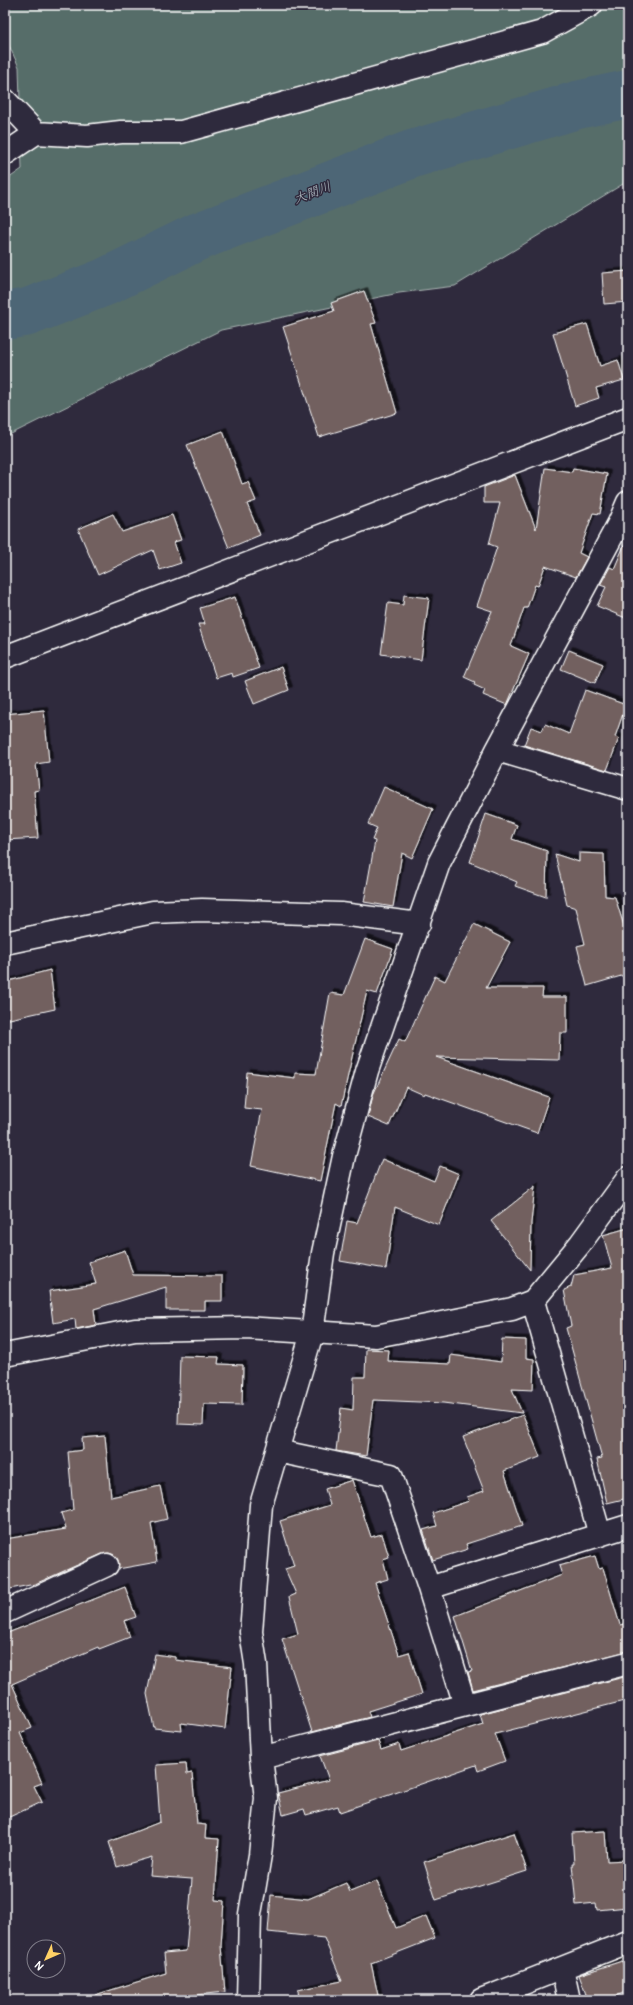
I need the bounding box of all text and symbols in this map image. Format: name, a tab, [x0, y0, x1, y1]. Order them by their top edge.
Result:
water label: 大間川	[291, 178, 333, 207]
north arrow	[26, 1939, 66, 1979]
text: N	[32, 1958, 47, 1973]

